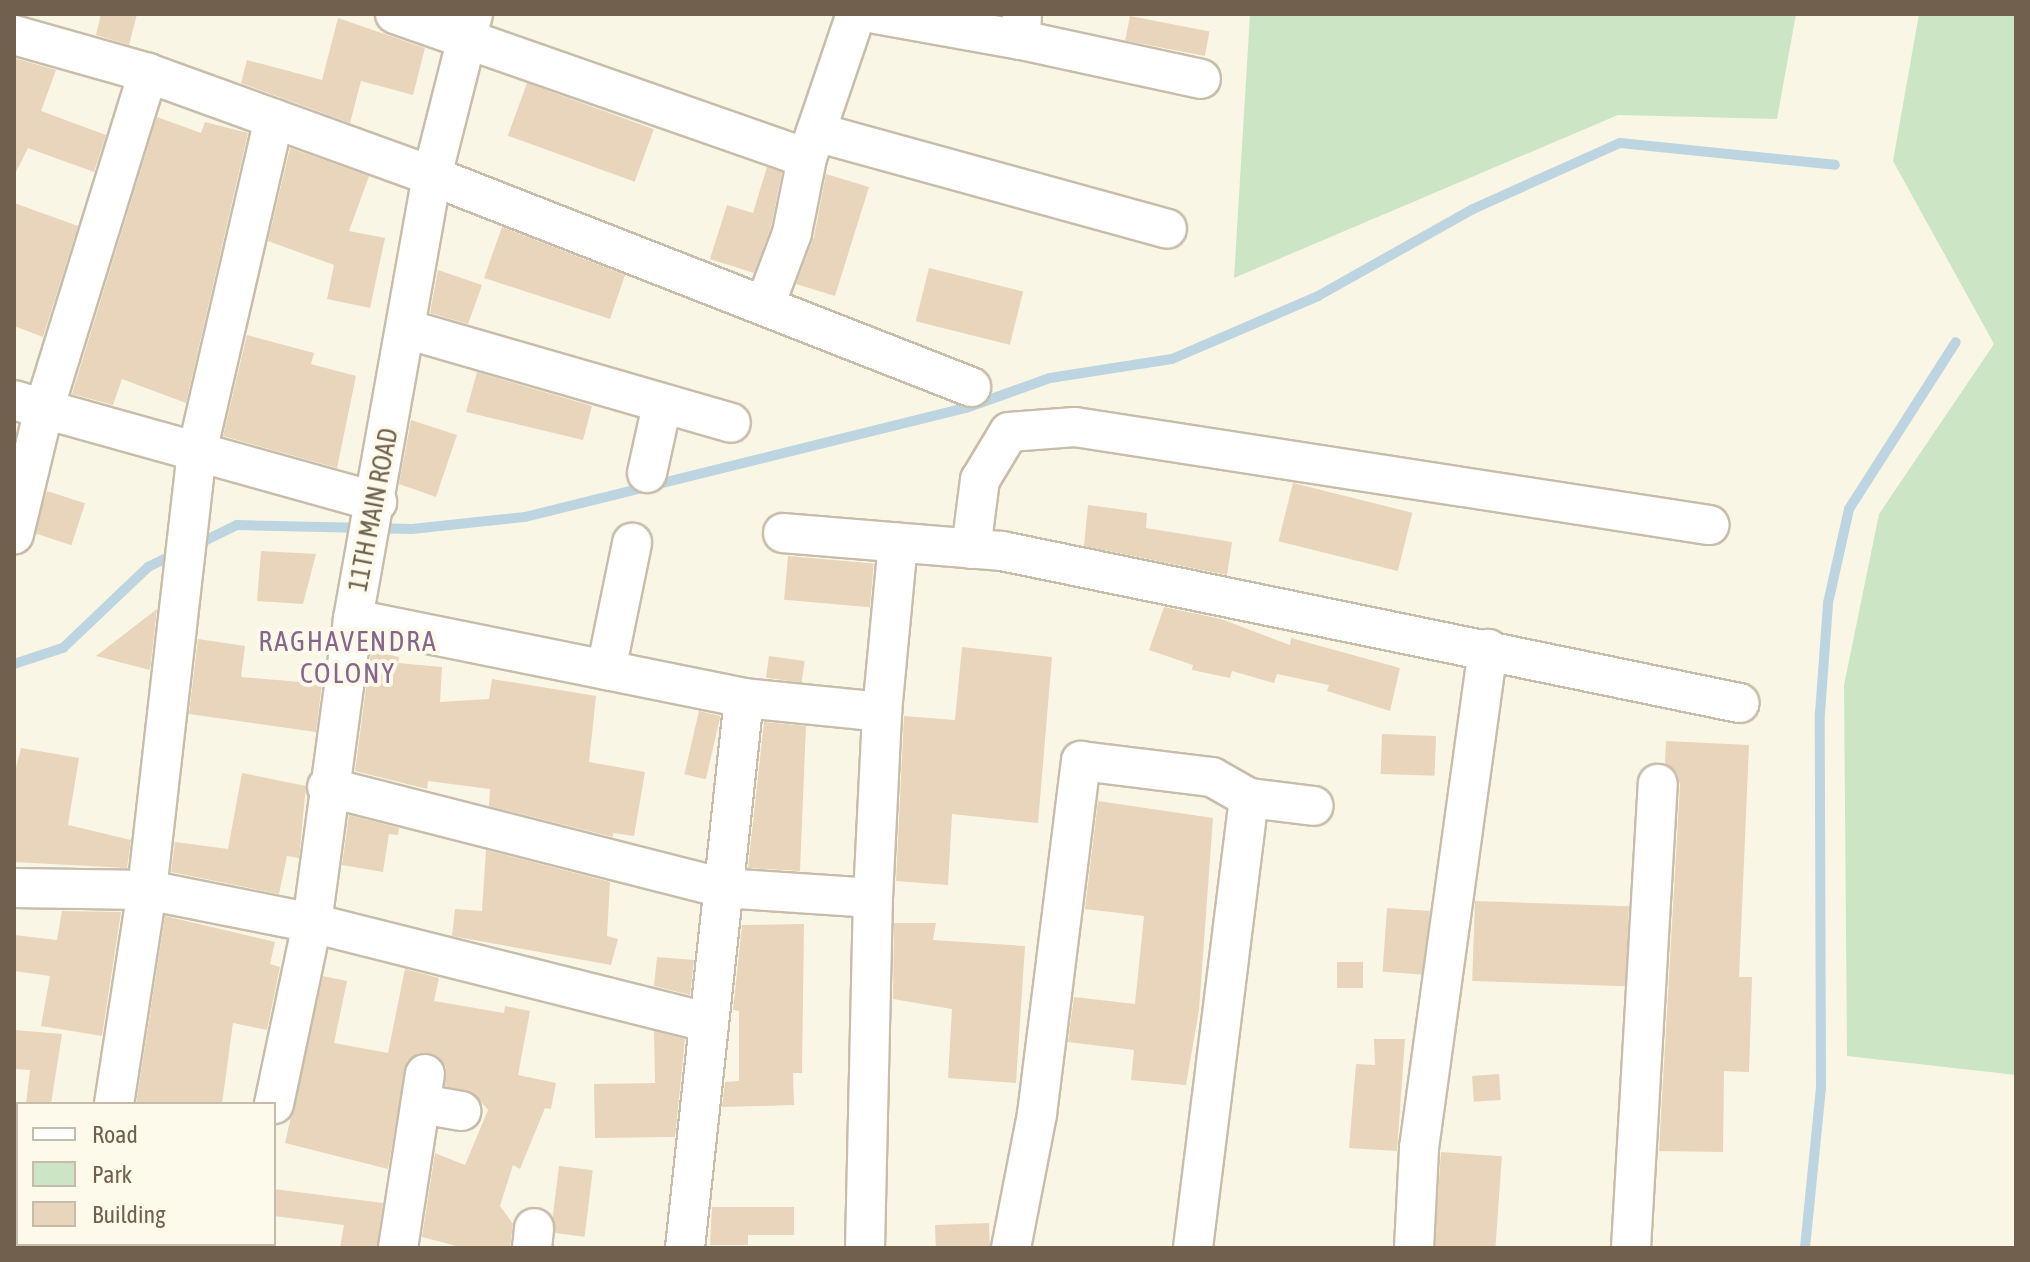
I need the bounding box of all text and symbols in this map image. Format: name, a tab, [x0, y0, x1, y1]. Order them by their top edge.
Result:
street label: 11TH MAIN ROAD	[343, 426, 405, 594]
district label: RAGHAVENDRA COLONY	[258, 624, 438, 690]
legend	[16, 1102, 276, 1246]
text: Road	[92, 1121, 138, 1148]
text: Park	[92, 1161, 132, 1188]
text: Building	[92, 1201, 165, 1228]

